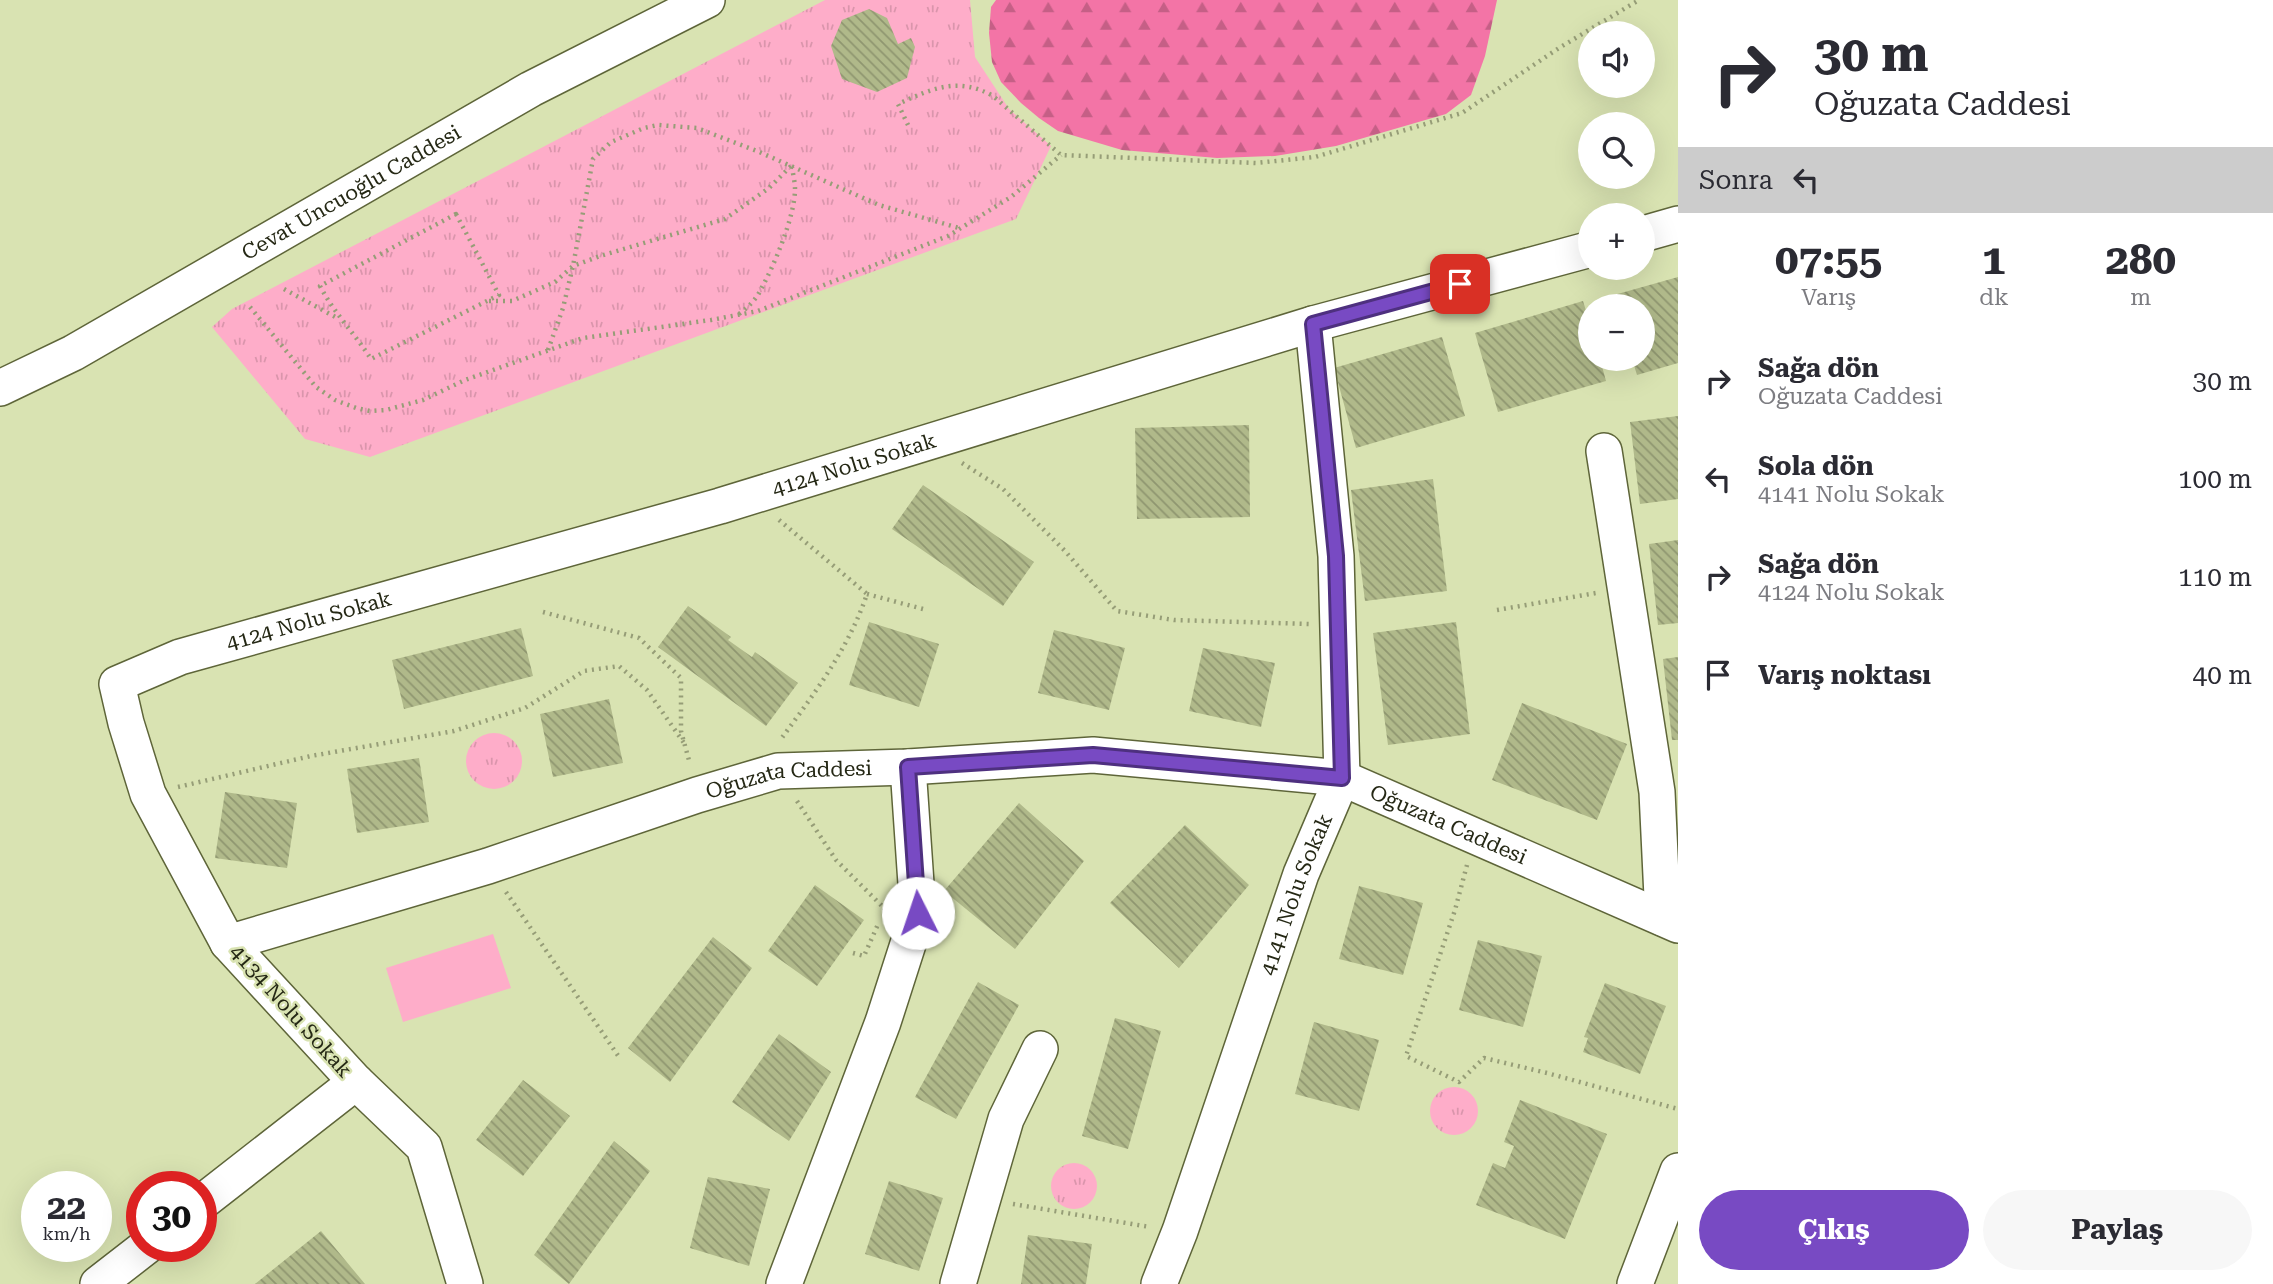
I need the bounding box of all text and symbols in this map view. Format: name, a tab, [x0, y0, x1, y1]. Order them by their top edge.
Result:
map controls	[1578, 21, 1655, 371]
button: sound	[1578, 21, 1655, 98]
text: 30 m	[1814, 26, 1929, 83]
icon: right	[1699, 28, 1790, 119]
text: Oğuzata Caddesi	[1814, 85, 2071, 123]
button: search	[1578, 112, 1655, 189]
street label: Cevat Uncuoğlu Caddesi	[237, 120, 465, 265]
icon: left	[1787, 161, 1825, 199]
text: Sonra	[1699, 165, 1773, 195]
button: +	[1578, 203, 1655, 280]
text: 07:55	[1775, 235, 1882, 284]
text: 1	[1982, 235, 2006, 284]
text: 280	[2105, 235, 2176, 284]
pin	[1430, 254, 1490, 314]
icon: arrive	[1441, 265, 1479, 303]
text: Varış	[1801, 284, 1856, 311]
text: dk	[1979, 284, 2009, 311]
text: m	[2130, 284, 2151, 311]
button: −	[1578, 294, 1655, 371]
text: Sağa dön	[1758, 353, 1879, 383]
icon: right	[1699, 362, 1737, 400]
text: 30 m	[2193, 366, 2252, 396]
text: Oğuzata Caddesi	[1758, 383, 1943, 410]
street label: 4124 Nolu Sokak	[769, 428, 939, 501]
text: Sola dön	[1758, 451, 1874, 481]
icon: left	[1699, 460, 1737, 498]
text: 100 m	[2178, 464, 2252, 494]
text: 4141 Nolu Sokak	[1758, 481, 1945, 508]
text: Sağa dön	[1758, 549, 1879, 579]
icon: right	[1699, 558, 1737, 596]
text: 110 m	[2178, 562, 2252, 592]
text: 4124 Nolu Sokak	[1758, 579, 1945, 606]
street label: 4124 Nolu Sokak	[224, 586, 394, 655]
icon: arrive	[1699, 656, 1737, 694]
text: Varış noktası	[1758, 660, 1931, 690]
text: 40 m	[2193, 660, 2252, 690]
street label: Oğuzata Caddesi	[703, 756, 873, 804]
street label: Oğuzata Caddesi	[1366, 780, 1531, 869]
street label: 4141 Nolu Sokak	[1256, 810, 1337, 978]
position arrow	[881, 876, 955, 950]
street label: 4134 Nolu Sokak	[225, 940, 357, 1082]
speed limit sign: 30	[126, 1171, 217, 1262]
text: 22	[47, 1187, 86, 1228]
button: Çıkış	[1699, 1190, 1969, 1270]
button: Paylaş	[1983, 1190, 2252, 1270]
text: km/h	[42, 1223, 91, 1244]

